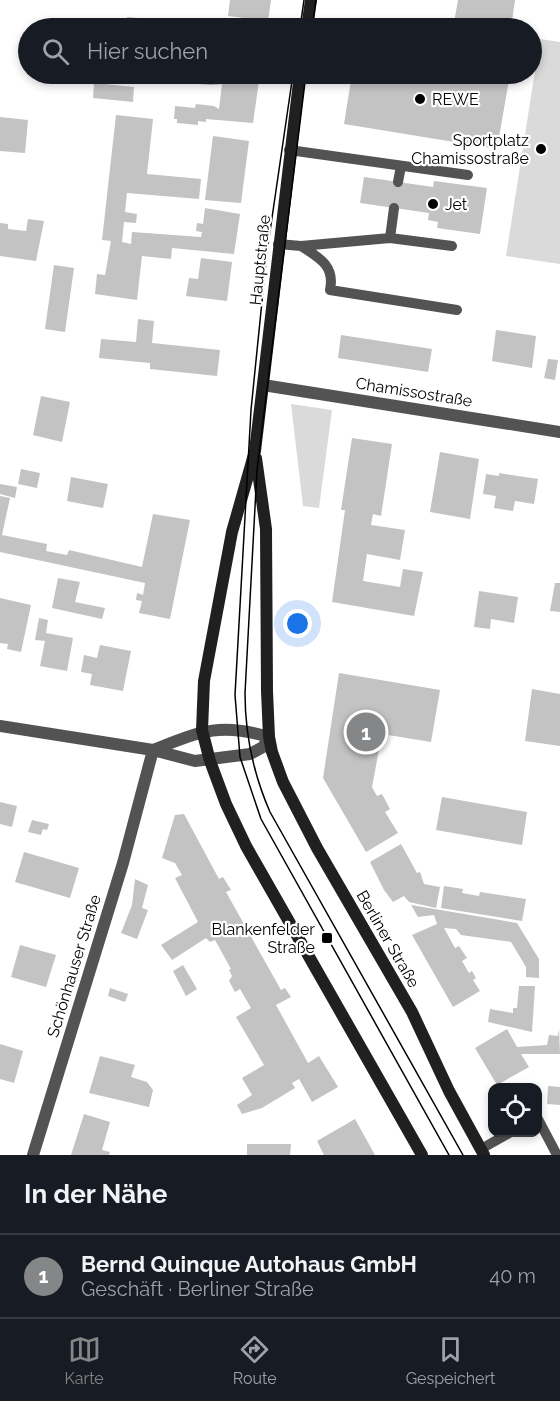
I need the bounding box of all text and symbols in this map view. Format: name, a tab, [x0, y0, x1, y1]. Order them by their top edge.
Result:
search box	[18, 18, 542, 84]
icon: search	[39, 35, 72, 68]
text: Hier suchen	[87, 38, 208, 64]
place label: REWE	[432, 90, 479, 109]
marker: REWE	[413, 92, 427, 106]
place label: Sportplatz Chamissostraße	[411, 131, 529, 168]
marker: Sportplatz Chamissostraße	[534, 142, 548, 156]
place label: Jet	[445, 195, 468, 214]
marker: Jet	[426, 197, 440, 211]
street label: Hauptstraße	[246, 214, 274, 306]
street label: Chamissostraße	[354, 373, 474, 411]
your location	[283, 609, 312, 638]
pin: 1	[346, 710, 386, 754]
street label: Berliner Straße	[353, 887, 423, 991]
street label: Schönhauser Straße	[43, 892, 105, 1040]
place label: Blankenfelder Straße	[212, 920, 315, 957]
marker: Blankenfelder Straße	[320, 931, 334, 945]
map controls	[488, 1083, 542, 1137]
button: locate	[488, 1083, 542, 1137]
text: In der Nähe	[24, 1179, 167, 1209]
text: Bernd Quinque Autohaus GmbH	[81, 1251, 417, 1277]
text: 1	[39, 1264, 48, 1288]
text: 40 m	[489, 1264, 536, 1288]
text: Geschäft · Berliner Straße	[81, 1277, 314, 1301]
tab: Karte	[65, 1333, 104, 1388]
tab: Route	[233, 1333, 277, 1388]
tab: Gespeichert	[406, 1333, 495, 1388]

